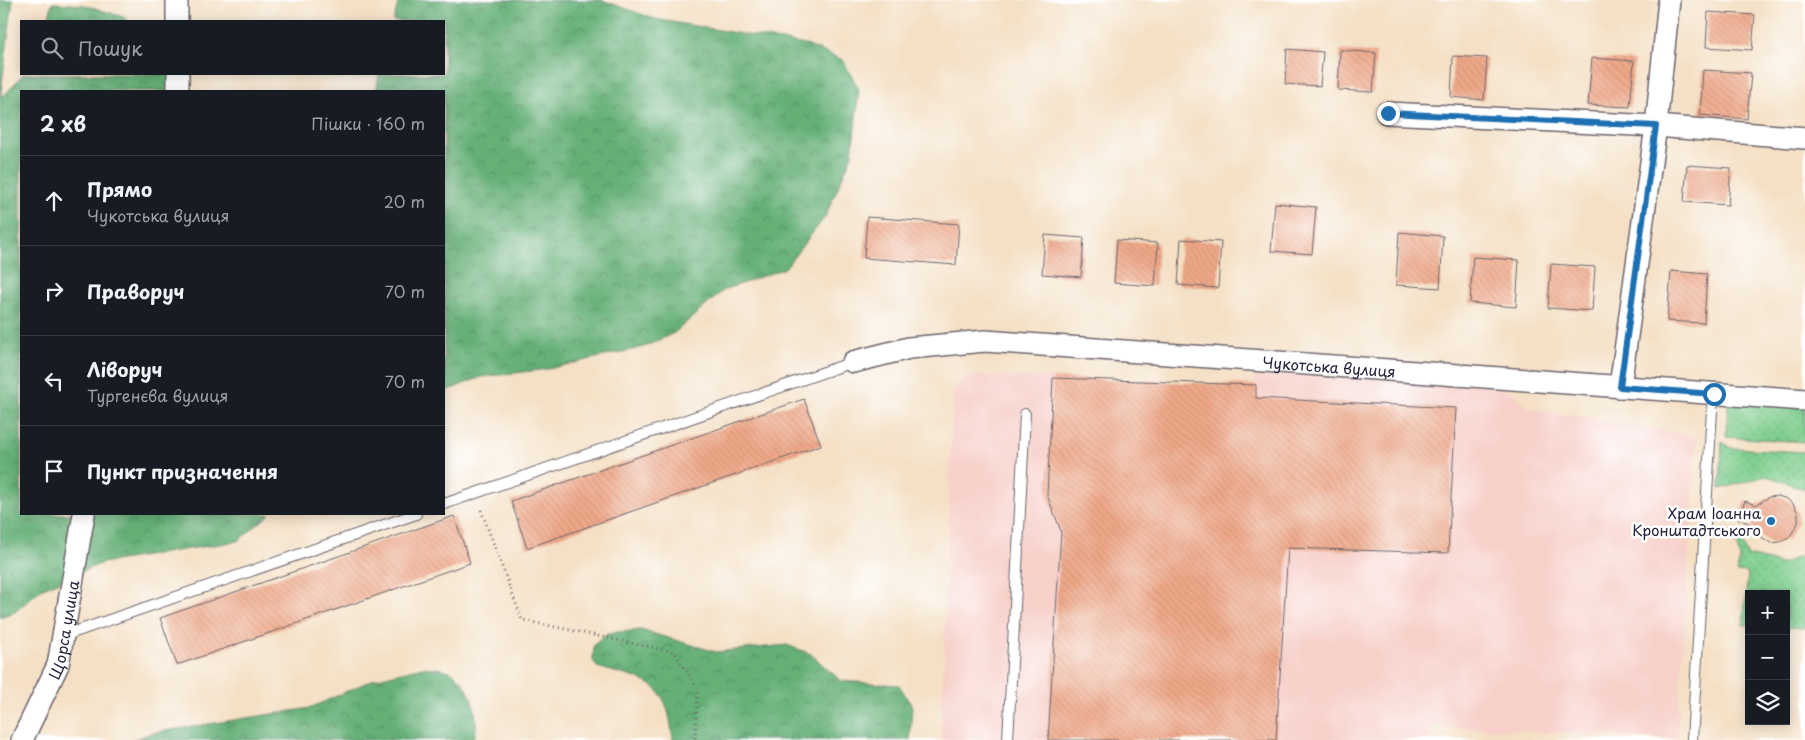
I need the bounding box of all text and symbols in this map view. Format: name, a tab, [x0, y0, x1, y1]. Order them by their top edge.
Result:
search box	[20, 20, 445, 75]
icon: search	[38, 34, 66, 62]
text: Пошук	[78, 34, 143, 62]
route end	[1377, 102, 1400, 125]
text: 2 хв	[40, 107, 86, 139]
text: Пішки · 160 m	[311, 111, 425, 135]
text: Прямо	[87, 175, 152, 203]
icon: ahead	[40, 187, 68, 215]
text: 20 m	[384, 189, 425, 213]
text: Чукотська вулиця	[87, 203, 229, 227]
icon: right	[40, 277, 68, 305]
text: Праворуч	[87, 277, 184, 305]
text: 70 m	[385, 279, 425, 303]
street label: Чукотська вулиця	[1262, 349, 1396, 382]
text: Ліворуч	[87, 355, 163, 383]
icon: left	[40, 367, 68, 395]
text: 70 m	[385, 369, 425, 393]
text: Тургенєва вулиця	[87, 383, 228, 407]
route start	[1703, 383, 1726, 406]
icon: arrive	[40, 457, 68, 485]
text: Пункт призначення	[87, 457, 278, 485]
place label: Храм Іоанна Кронштадтського	[1632, 501, 1762, 541]
marker: Храм Іоанна Кронштадтського	[1765, 515, 1777, 527]
street label: Щорса улица	[41, 578, 84, 683]
map controls	[1745, 590, 1790, 725]
button: +	[1745, 590, 1790, 635]
button: −	[1745, 635, 1790, 680]
button: layers	[1745, 680, 1790, 725]

